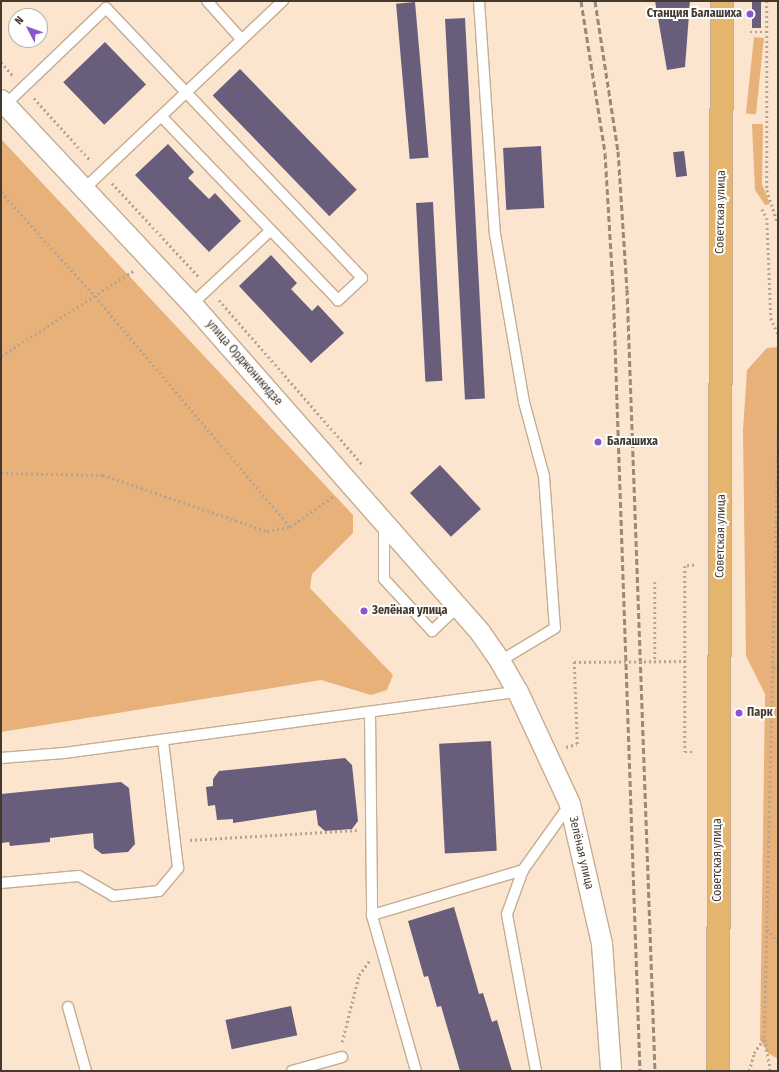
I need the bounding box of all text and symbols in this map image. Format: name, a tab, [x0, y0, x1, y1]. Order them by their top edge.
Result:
place label: Станция Балашиха	[647, 7, 742, 21]
north arrow	[8, 8, 48, 48]
marker: Станция Балашиха	[745, 9, 755, 19]
text: N	[12, 14, 26, 27]
street label: Советская улица	[713, 170, 729, 254]
street label: улица Орджоникидзе	[203, 317, 285, 409]
place label: Балашиха	[607, 435, 658, 449]
marker: Балашиха	[592, 436, 604, 448]
street label: Советская улица	[713, 494, 729, 578]
place label: Зелёная улица	[372, 604, 448, 618]
marker: Зелёная улица	[359, 606, 369, 616]
place label: Парк	[747, 706, 773, 720]
marker: Парк	[734, 708, 744, 718]
street label: Зелёная улица	[566, 815, 596, 891]
street label: Советская улица	[711, 818, 725, 902]

